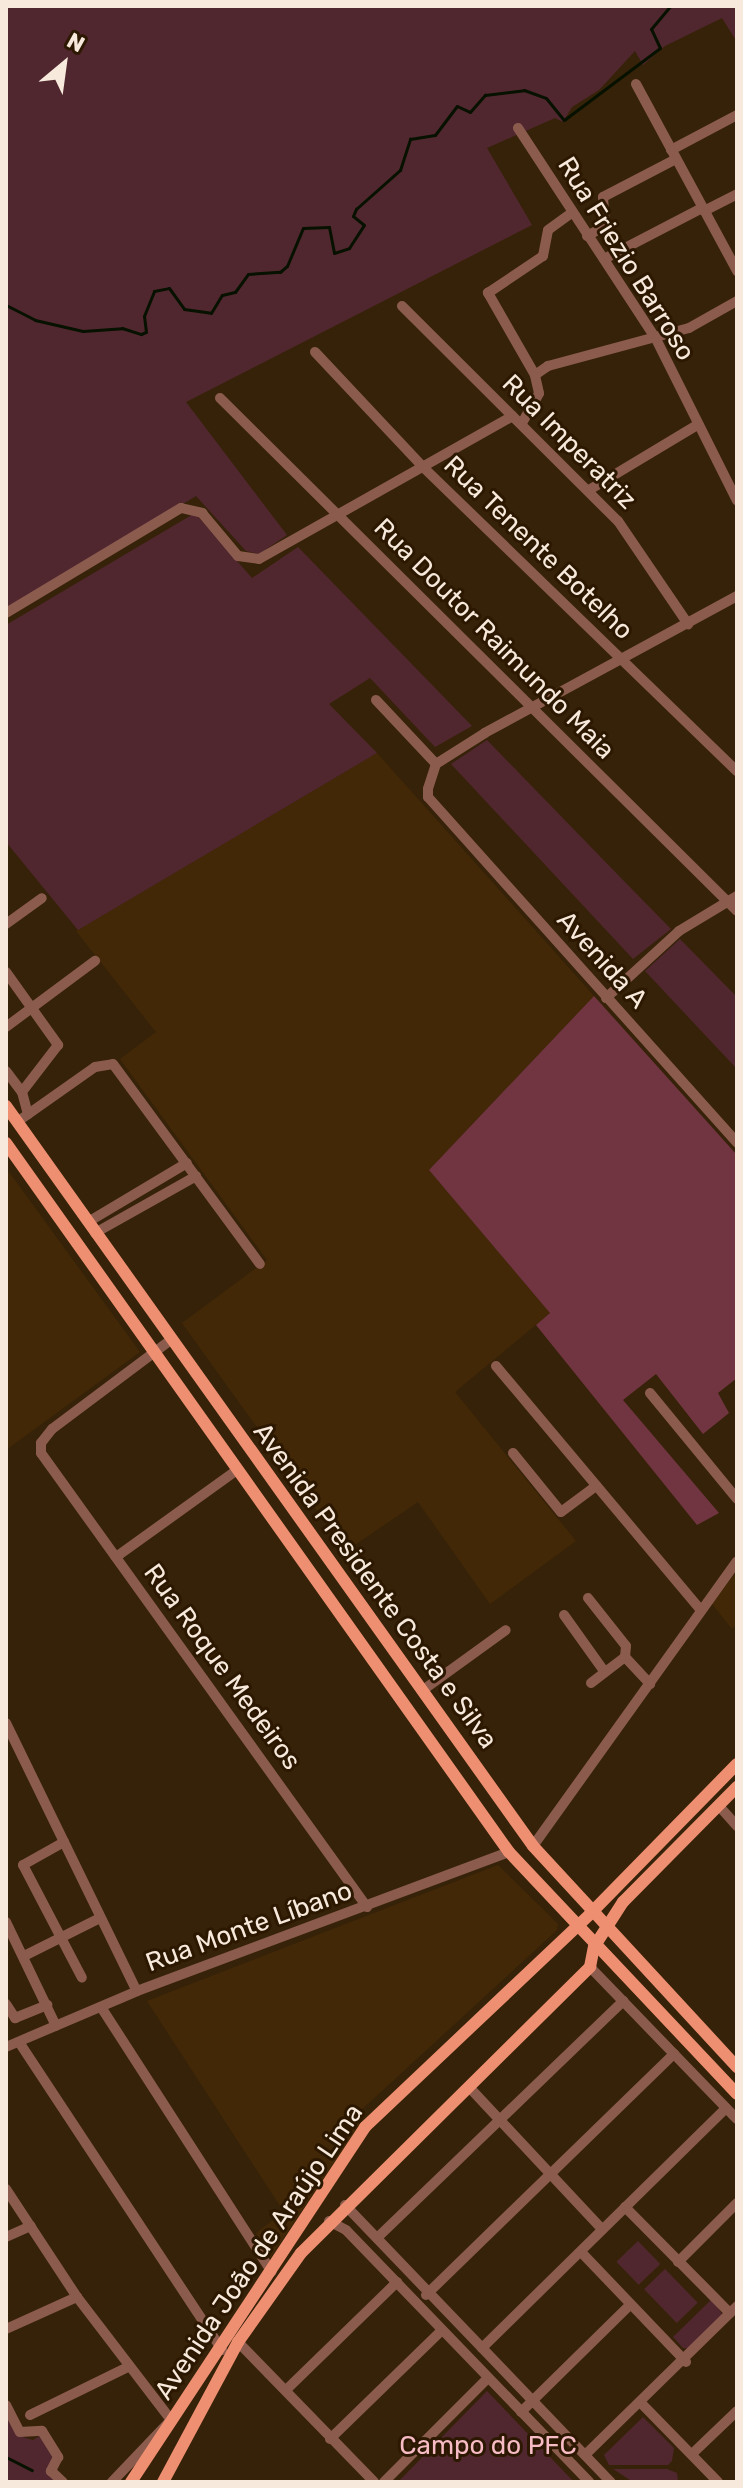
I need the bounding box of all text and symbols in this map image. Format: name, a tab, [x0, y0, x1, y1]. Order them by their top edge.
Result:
north arrow	[24, 24, 104, 104]
text: N	[62, 27, 89, 58]
street label: Rua Friezio Barroso	[551, 151, 701, 367]
street label: Rua Imperatriz	[495, 368, 643, 516]
street label: Rua Tenente Botelho	[437, 449, 639, 647]
street label: Rua Doutor Raimundo Maia	[367, 512, 621, 766]
street label: Avenida A	[550, 905, 654, 1015]
street label: Avenida Presidente Costa e Silva	[246, 1417, 504, 1755]
street label: Rua Roque Medeiros	[137, 1558, 307, 1776]
street label: Rua Monte Líbano	[142, 1875, 356, 1979]
street label: Avenida João de Araújo Lima	[148, 2098, 370, 2406]
park label: Campo do PFC	[399, 2430, 577, 2462]

